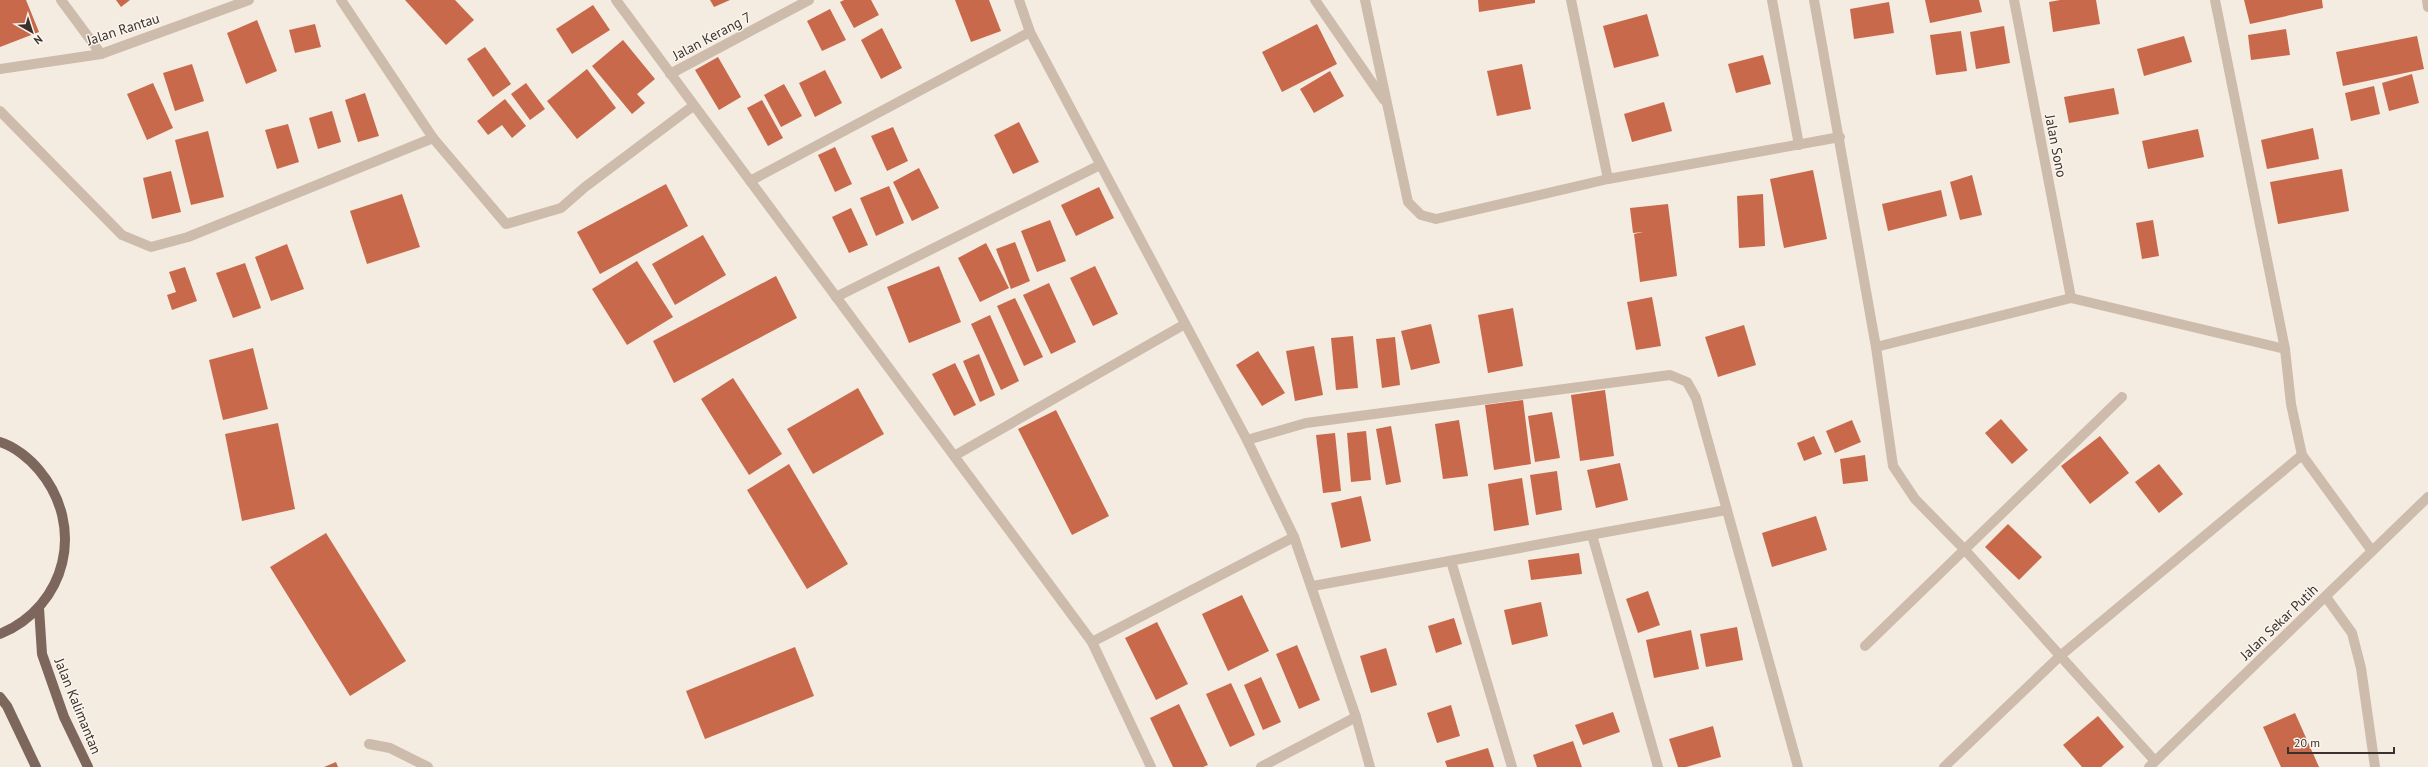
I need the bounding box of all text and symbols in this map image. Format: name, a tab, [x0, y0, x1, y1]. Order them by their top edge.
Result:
street label: Jalan Kerang 7	[669, 8, 754, 65]
street label: Jalan Rantau	[83, 9, 162, 50]
north arrow	[12, 12, 52, 52]
text: N	[31, 32, 46, 47]
street label: Jalan Sono	[2041, 112, 2071, 179]
street label: Jalan Sekar Putih	[2236, 580, 2322, 664]
street label: Jalan Kalimantan	[50, 655, 105, 757]
scale bar	[2288, 729, 2394, 755]
text: 20 m	[2294, 735, 2320, 750]

